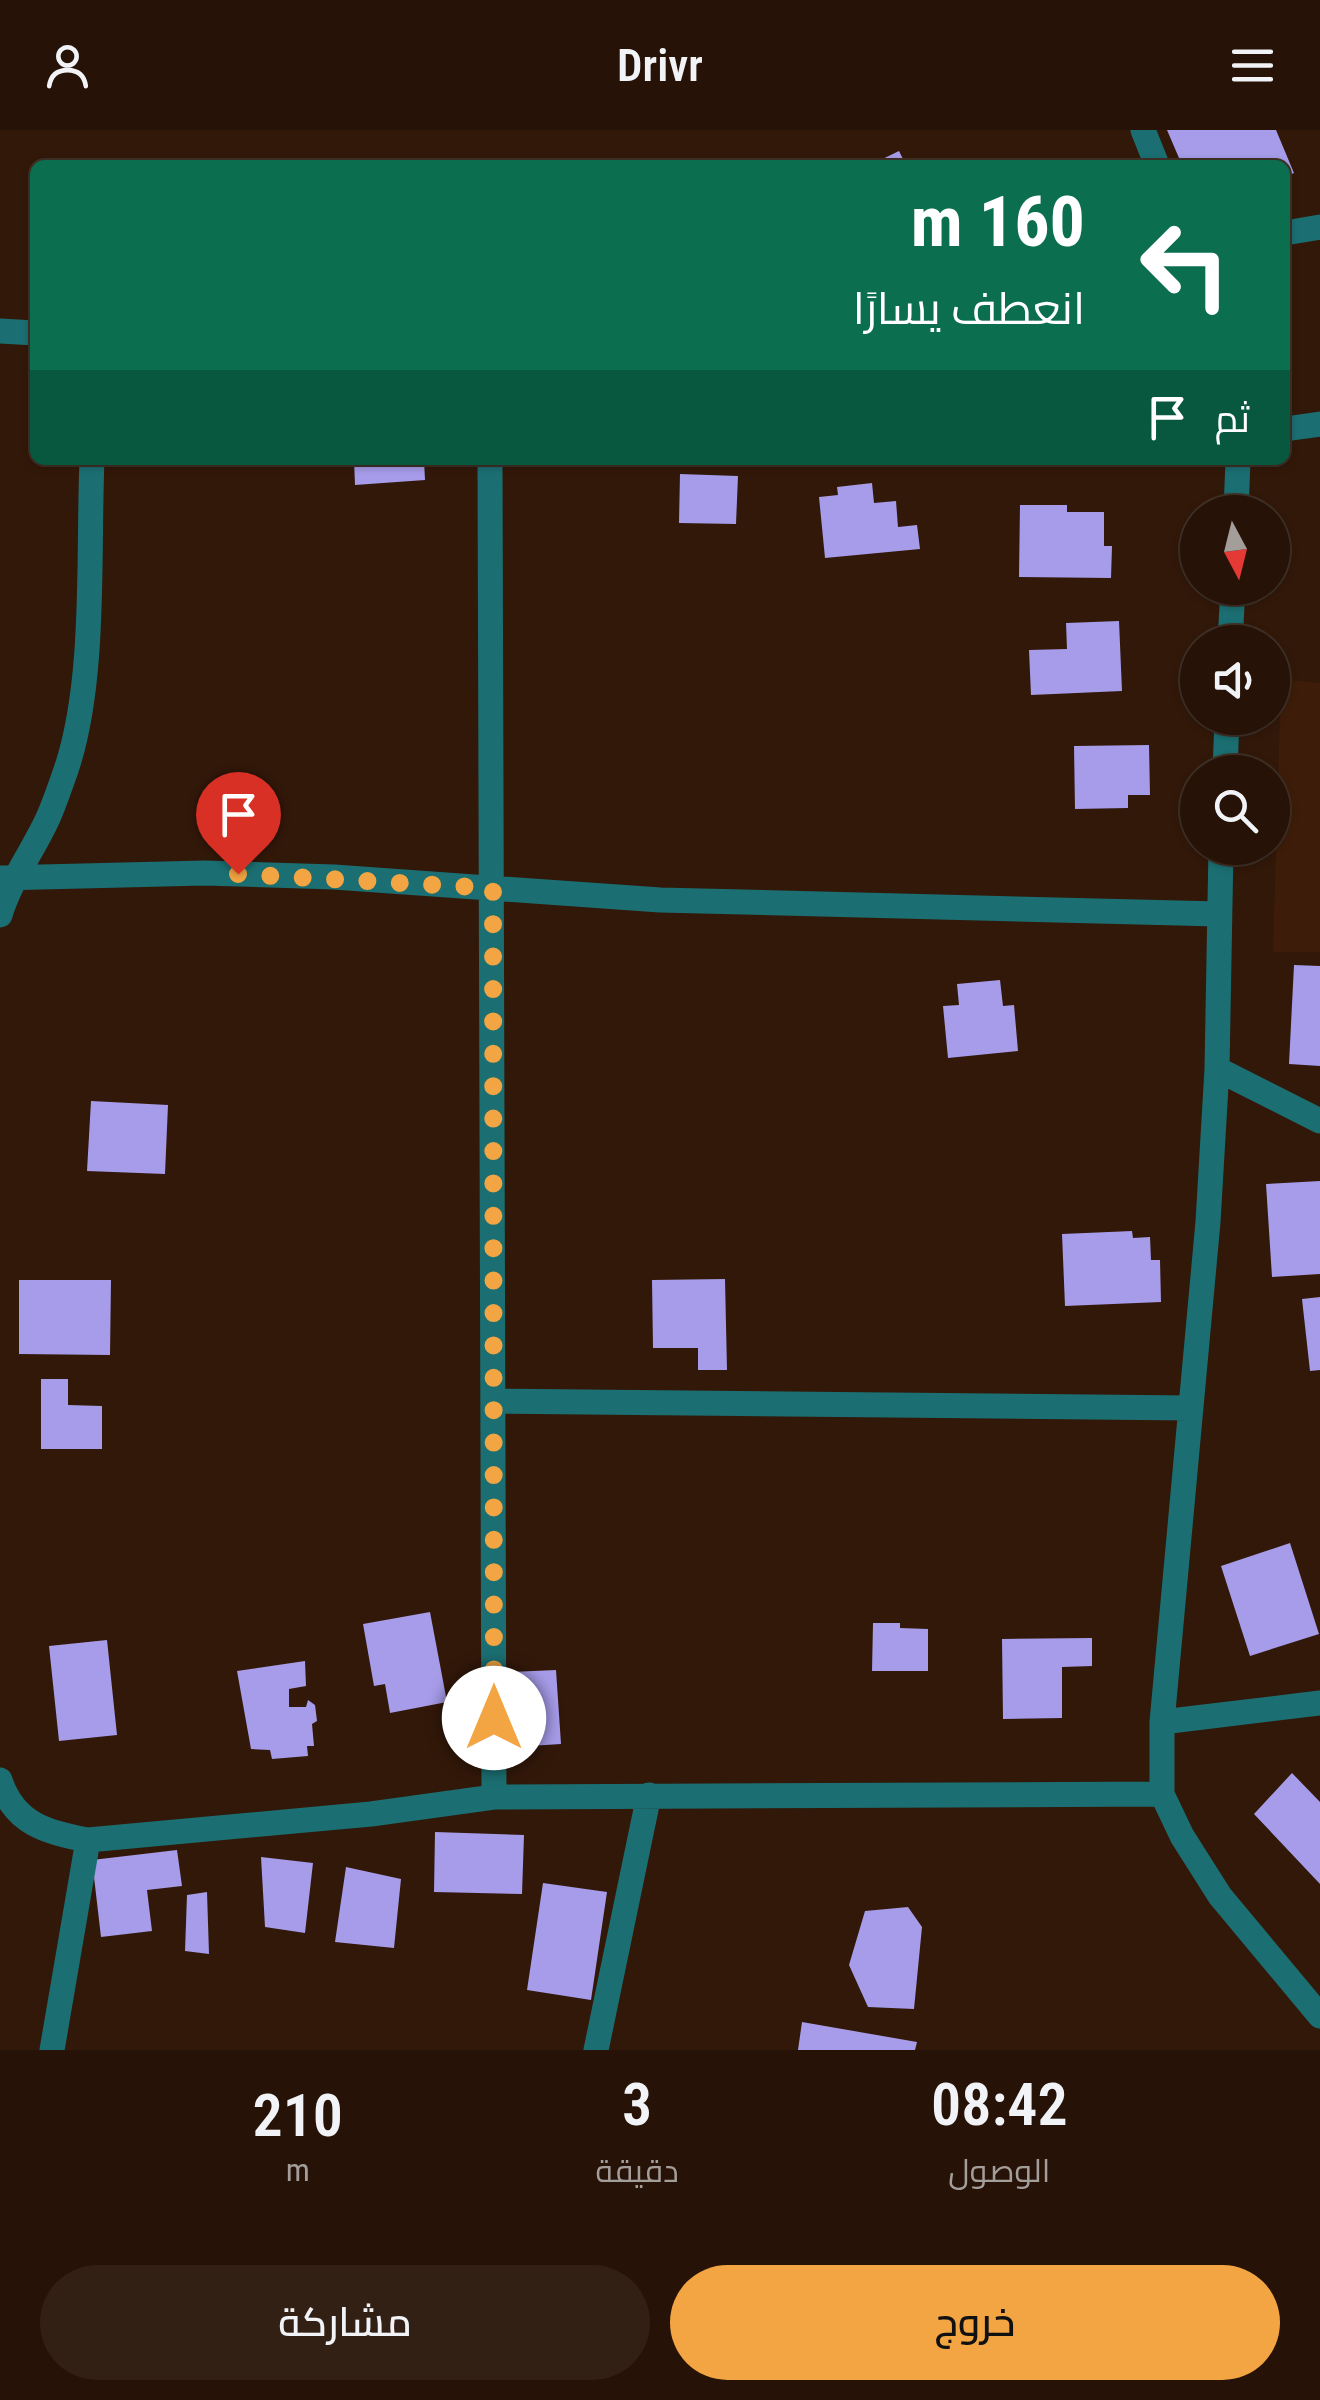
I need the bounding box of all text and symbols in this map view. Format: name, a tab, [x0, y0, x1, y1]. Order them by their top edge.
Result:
icon: person	[40, 38, 95, 93]
icon: menu	[1225, 38, 1280, 93]
text: Drivr	[617, 39, 703, 92]
text: 160 m	[911, 181, 1085, 263]
icon: left	[1120, 200, 1250, 330]
text: انعطف يسارًا	[853, 282, 1085, 335]
icon: arrive	[1140, 390, 1195, 445]
text: ثم	[1215, 397, 1250, 441]
north arrow	[1180, 495, 1290, 605]
map controls	[1180, 495, 1290, 865]
button: sound	[1180, 625, 1290, 735]
button: search	[1180, 755, 1290, 865]
pin	[196, 772, 281, 875]
icon: arrive	[211, 787, 266, 842]
position arrow	[442, 1666, 546, 1770]
text: 3	[622, 2069, 652, 2140]
text: 08:42	[931, 2069, 1068, 2140]
text: 210	[252, 2080, 343, 2151]
text: m	[286, 2151, 310, 2189]
text: دقيقة	[595, 2152, 679, 2190]
text: الوصول	[948, 2152, 1050, 2190]
button: مشاركة	[40, 2265, 650, 2380]
button: خروج	[670, 2265, 1280, 2380]

